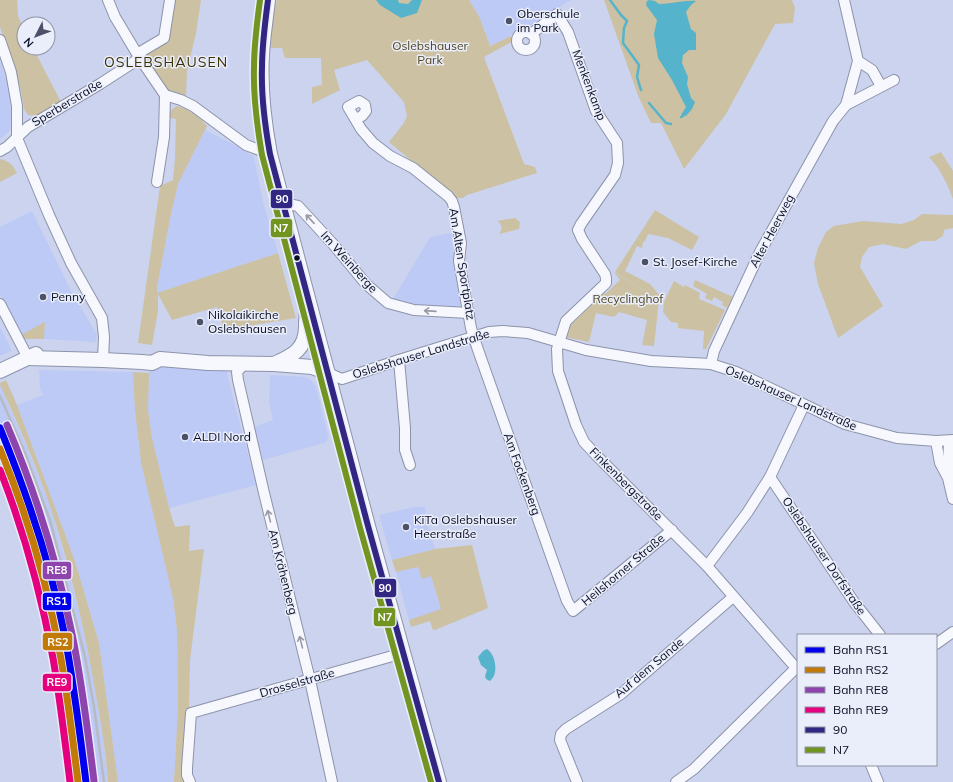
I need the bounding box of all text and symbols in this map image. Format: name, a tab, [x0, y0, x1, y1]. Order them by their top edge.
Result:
place label: Oberschule im Park	[517, 6, 580, 35]
north arrow	[16, 16, 56, 56]
marker: Oberschule im Park	[504, 16, 514, 26]
text: N	[21, 35, 37, 50]
park label: Oslebshauser Park	[392, 38, 469, 67]
street label: Menkenkamp	[569, 47, 610, 122]
district label: OSLEBSHAUSEN	[104, 53, 228, 71]
street label: Sperberstraße	[29, 76, 105, 129]
line badge: 90	[270, 189, 293, 209]
text: 90	[275, 192, 289, 206]
street label: Alter Heerweg	[746, 192, 797, 270]
street label: Am Alten Sportplatz	[446, 207, 479, 321]
one-way arrow	[305, 214, 314, 224]
line badge: N7	[270, 218, 293, 238]
text: N7	[274, 221, 289, 235]
street label: Im Weinberge	[318, 228, 381, 296]
unlabelled marker	[292, 253, 302, 263]
place label: St. Josef-Kirche	[653, 254, 737, 269]
marker: St. Josef-Kirche	[640, 257, 650, 267]
place label: Penny	[51, 289, 86, 304]
park label: Recyclinghof	[593, 291, 664, 306]
marker: Penny	[38, 292, 48, 302]
place label: Nikolaikirche Oslebshausen	[208, 307, 286, 336]
one-way arrow	[424, 308, 437, 315]
marker: Nikolaikirche Oslebshausen	[195, 317, 205, 327]
street label: Oslebshauser Landstraße	[350, 326, 491, 382]
street label: Oslebshauser Landstraße	[723, 362, 859, 433]
place label: ALDI Nord	[193, 429, 251, 444]
street label: Am Fockenberg	[501, 431, 544, 517]
marker: ALDI Nord	[180, 432, 190, 442]
street label: Finkenbergstraße	[587, 444, 666, 523]
street label: Oslebshauser Dorfstraße	[779, 494, 870, 618]
one-way arrow	[265, 510, 273, 523]
place label: KiTa Oslebshauser Heerstraße	[414, 512, 518, 541]
marker: KiTa Oslebshauser Heerstraße	[401, 522, 411, 532]
street label: Am Krähenberg	[266, 528, 301, 616]
street label: Heilshorner Straße	[578, 530, 667, 609]
line badge: RE8	[42, 561, 72, 580]
text: RE8	[47, 563, 68, 577]
line badge: 90	[374, 578, 397, 598]
text: 90	[378, 581, 392, 595]
line badge: RS1	[42, 592, 72, 611]
text: RS1	[46, 594, 68, 608]
line badge: N7	[373, 607, 396, 627]
text: N7	[378, 610, 393, 624]
line badge: RS2	[42, 632, 73, 651]
street label: Auf dem Sande	[611, 634, 686, 701]
legend	[797, 634, 937, 766]
text: RS2	[47, 635, 69, 649]
one-way arrow	[296, 636, 304, 649]
text: Bahn RS1	[833, 642, 889, 657]
text: Bahn RS2	[833, 662, 889, 677]
street label: Drosselstraße	[258, 665, 336, 700]
line badge: RE9	[42, 673, 72, 692]
text: RE9	[47, 675, 68, 689]
text: Bahn RE8	[833, 682, 888, 697]
text: Bahn RE9	[833, 702, 888, 717]
text: 90	[833, 722, 847, 737]
text: N7	[833, 742, 849, 757]

